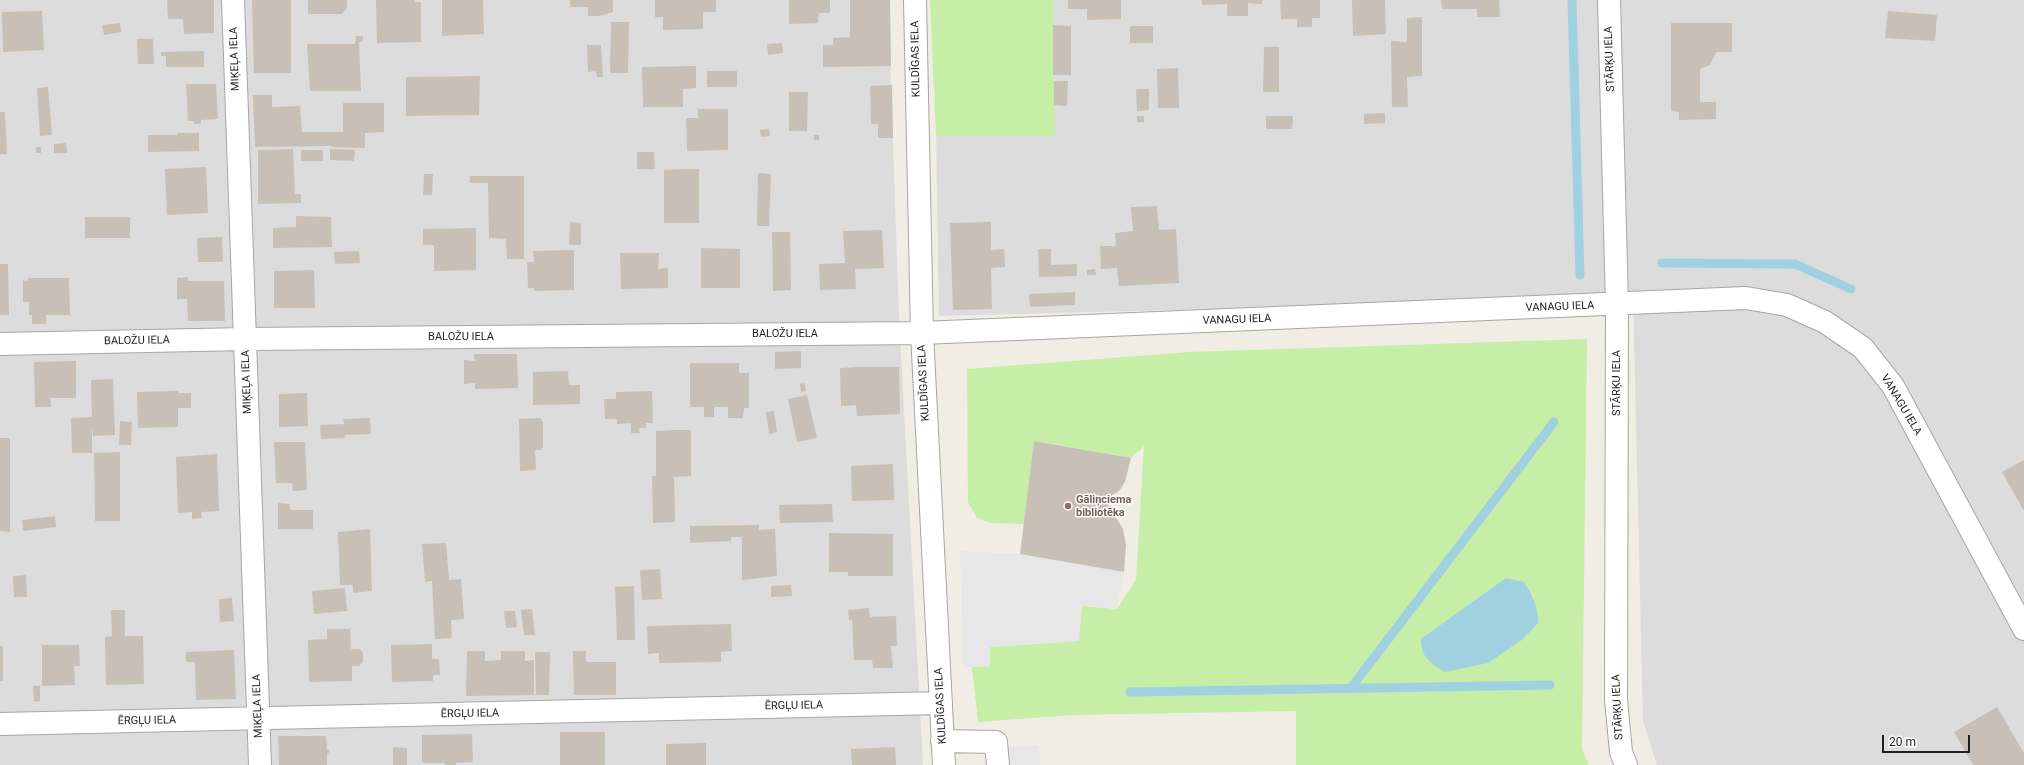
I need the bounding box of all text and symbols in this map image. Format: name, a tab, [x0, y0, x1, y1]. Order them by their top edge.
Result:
street label: KULDĪGAS IELA	[909, 21, 923, 97]
street label: STĀRĶU IELA	[1602, 26, 1618, 92]
street label: MIĶEĻA IELA	[227, 27, 243, 91]
street label: VANAGU IELA	[1525, 299, 1595, 315]
street label: VANAGU IELA	[1202, 312, 1272, 328]
street label: BALOŽU IELA	[752, 327, 818, 341]
street label: BALOŽU IELA	[428, 330, 494, 344]
street label: BALOŽU IELA	[104, 334, 170, 348]
street label: KULDĪGAS IELA	[915, 344, 933, 422]
street label: MIĶEĻA IELA	[239, 350, 255, 414]
street label: STĀRĶU IELA	[1610, 350, 1624, 416]
street label: VANAGU IELA	[1878, 372, 1924, 438]
place label: Gāliņciema bibliotēka	[1076, 493, 1131, 519]
marker: Gāliņciema bibliotēka	[1063, 501, 1073, 511]
street label: KULDĪGAS IELA	[932, 667, 950, 745]
street label: MIĶEĻA IELA	[250, 674, 266, 738]
street label: STĀRĶU IELA	[1610, 674, 1626, 740]
street label: ĒRGĻU IELA	[765, 699, 823, 713]
street label: ĒRGĻU IELA	[441, 707, 499, 721]
street label: ĒRGĻU IELA	[118, 714, 176, 728]
scale bar	[1884, 727, 1972, 753]
text: 20 m	[1889, 735, 1916, 749]

